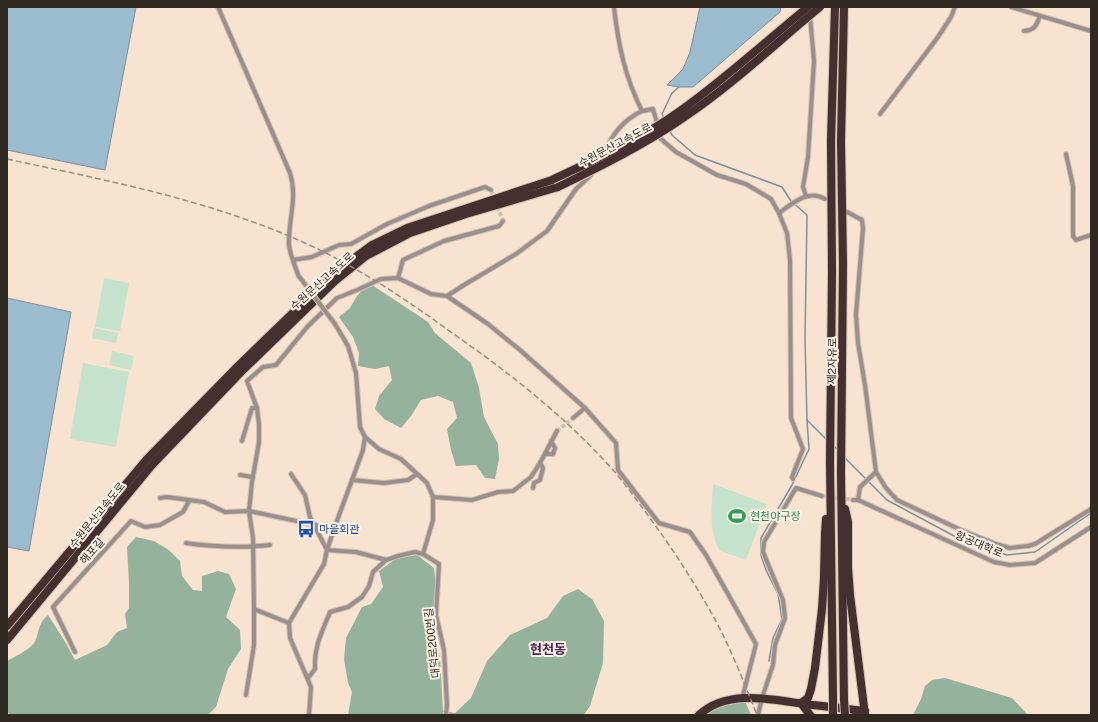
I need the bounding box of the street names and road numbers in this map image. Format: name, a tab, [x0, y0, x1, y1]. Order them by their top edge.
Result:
street label: 수원문산고속도로	[576, 121, 654, 169]
street label: 수원문산고속도로	[288, 249, 356, 313]
street label: 제2자유로	[826, 337, 838, 385]
street label: 수원문산고속도로	[67, 480, 127, 550]
street label: 항공대학로	[953, 529, 1005, 559]
street label: 해포길	[77, 536, 107, 566]
street label: 대덕로200번길	[422, 607, 442, 679]

